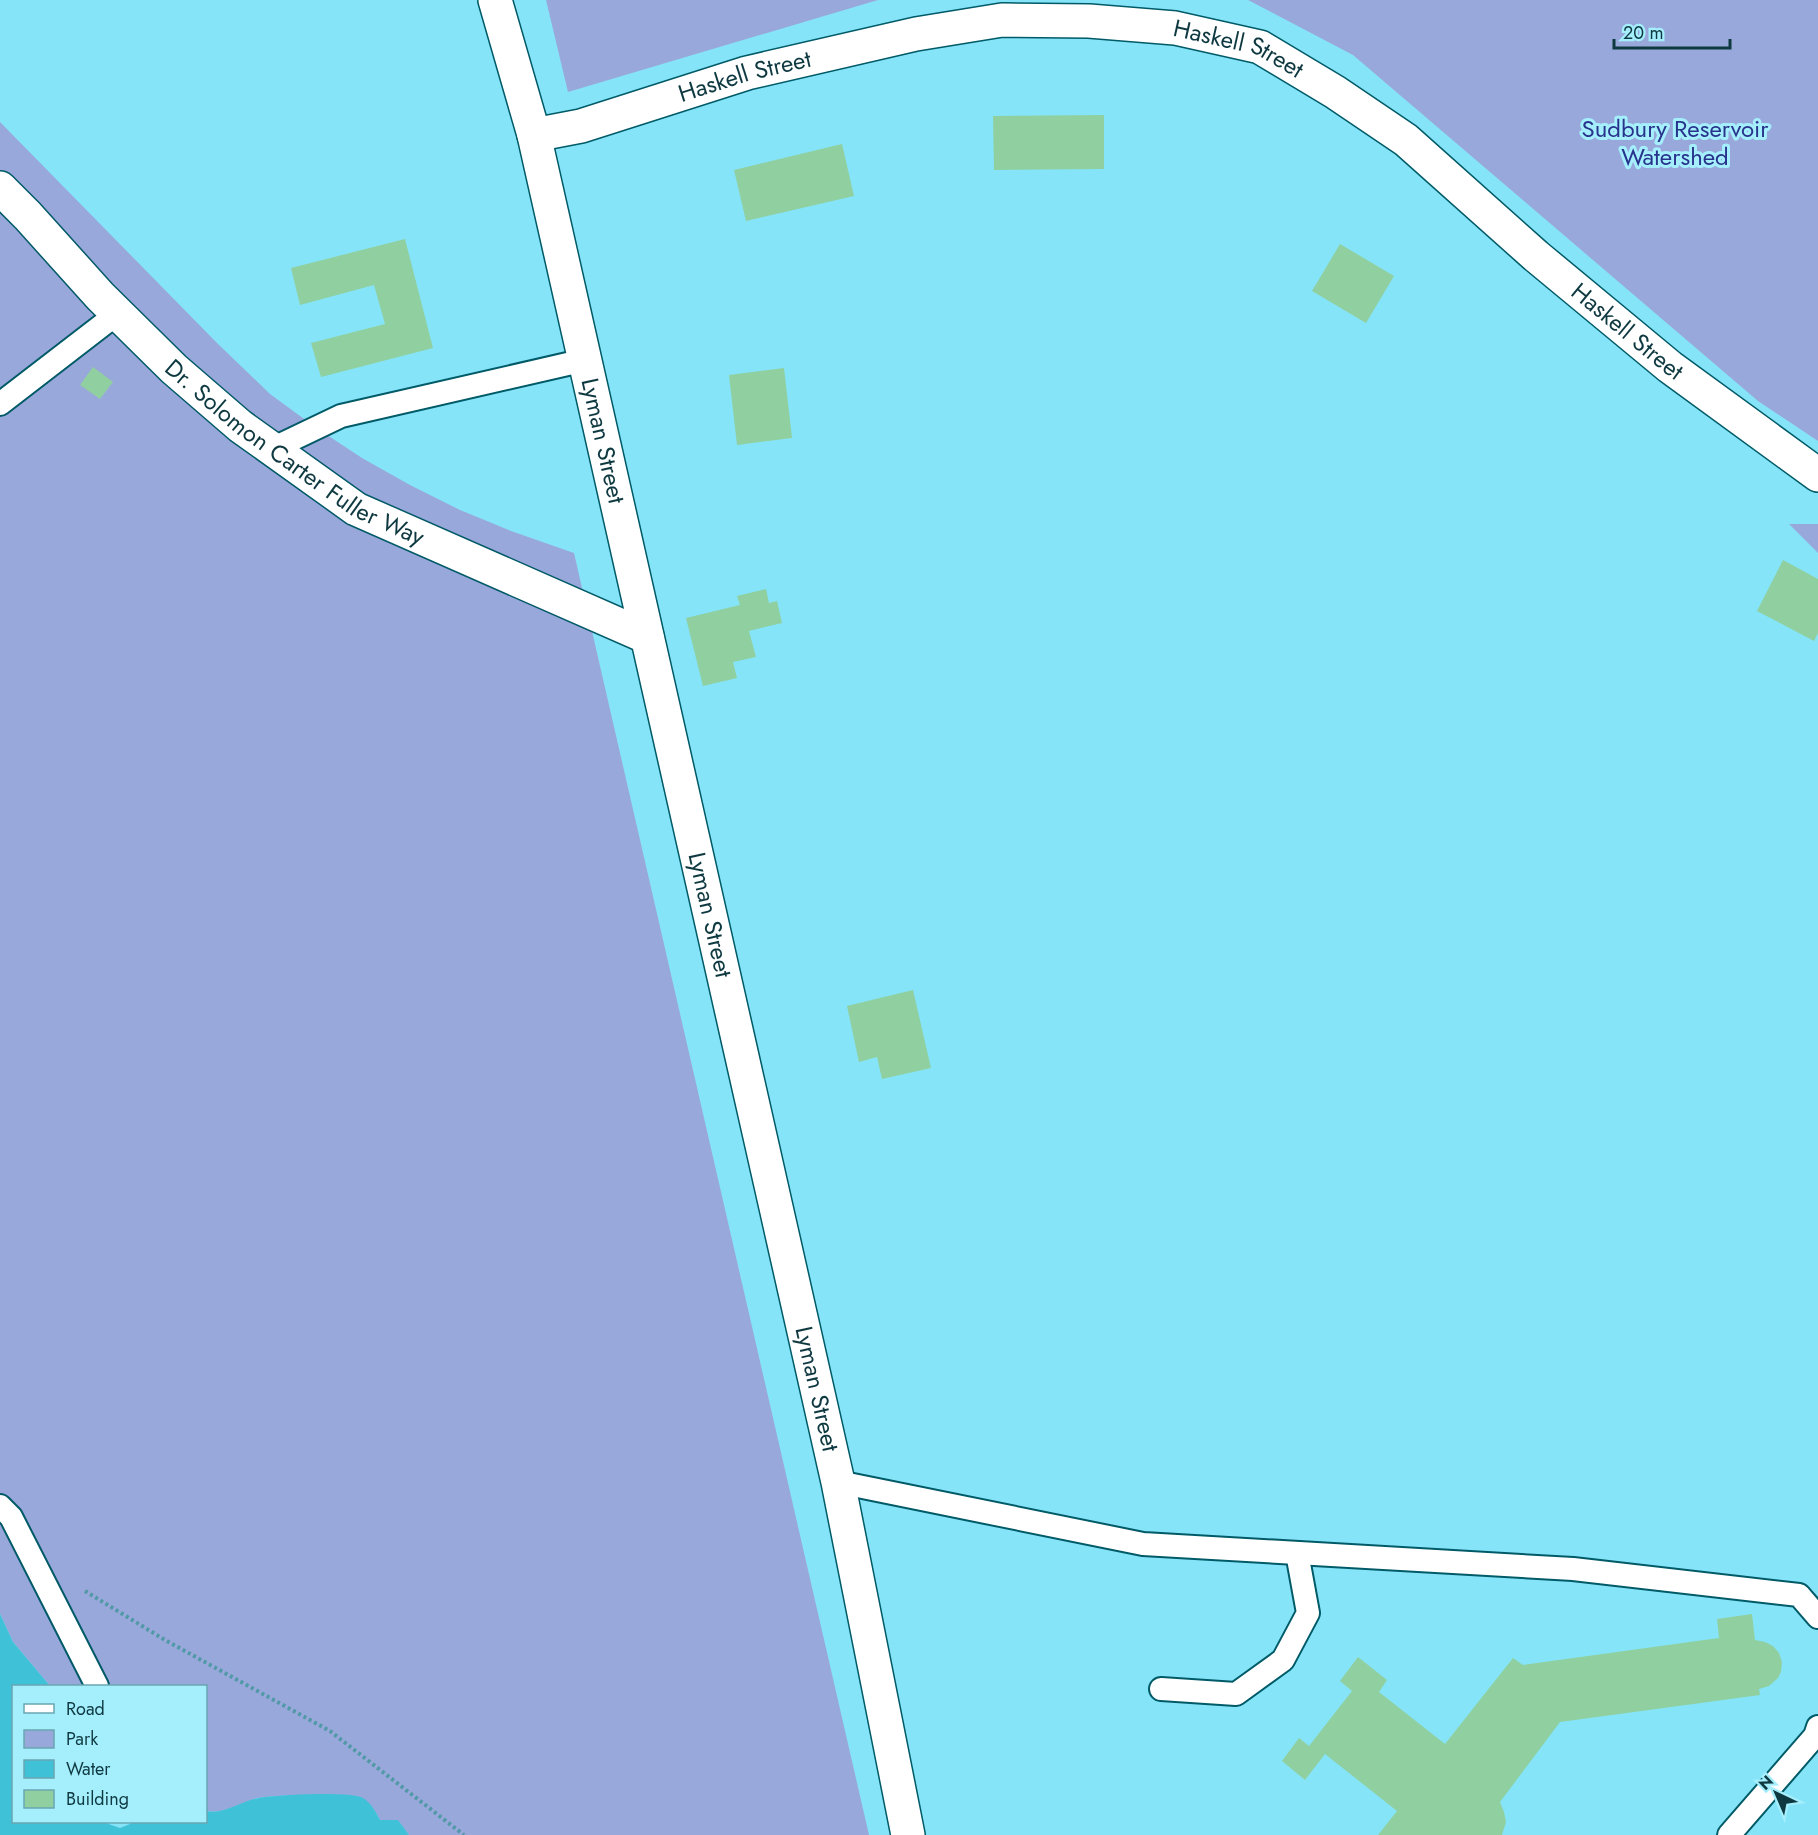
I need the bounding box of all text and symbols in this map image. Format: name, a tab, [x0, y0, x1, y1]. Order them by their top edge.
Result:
street label: Haskell Street	[1170, 10, 1311, 87]
scale bar	[1614, 12, 1730, 50]
text: 20 m	[1623, 20, 1663, 46]
street label: Haskell Street	[674, 41, 815, 111]
park label: Sudbury Reservoir Watershed	[1582, 111, 1769, 174]
street label: Haskell Street	[1564, 274, 1691, 388]
street label: Dr. Solomon Carter Fuller Way	[157, 351, 431, 554]
street label: Lyman Street	[572, 375, 635, 507]
street label: Lyman Street	[679, 849, 742, 981]
street label: Lyman Street	[786, 1323, 849, 1455]
legend	[12, 1685, 207, 1823]
text: Road	[66, 1696, 105, 1722]
text: Park	[66, 1726, 98, 1752]
text: Water	[66, 1756, 111, 1782]
north arrow	[1746, 1763, 1806, 1823]
text: N	[1753, 1770, 1778, 1795]
text: Building	[66, 1786, 129, 1812]

